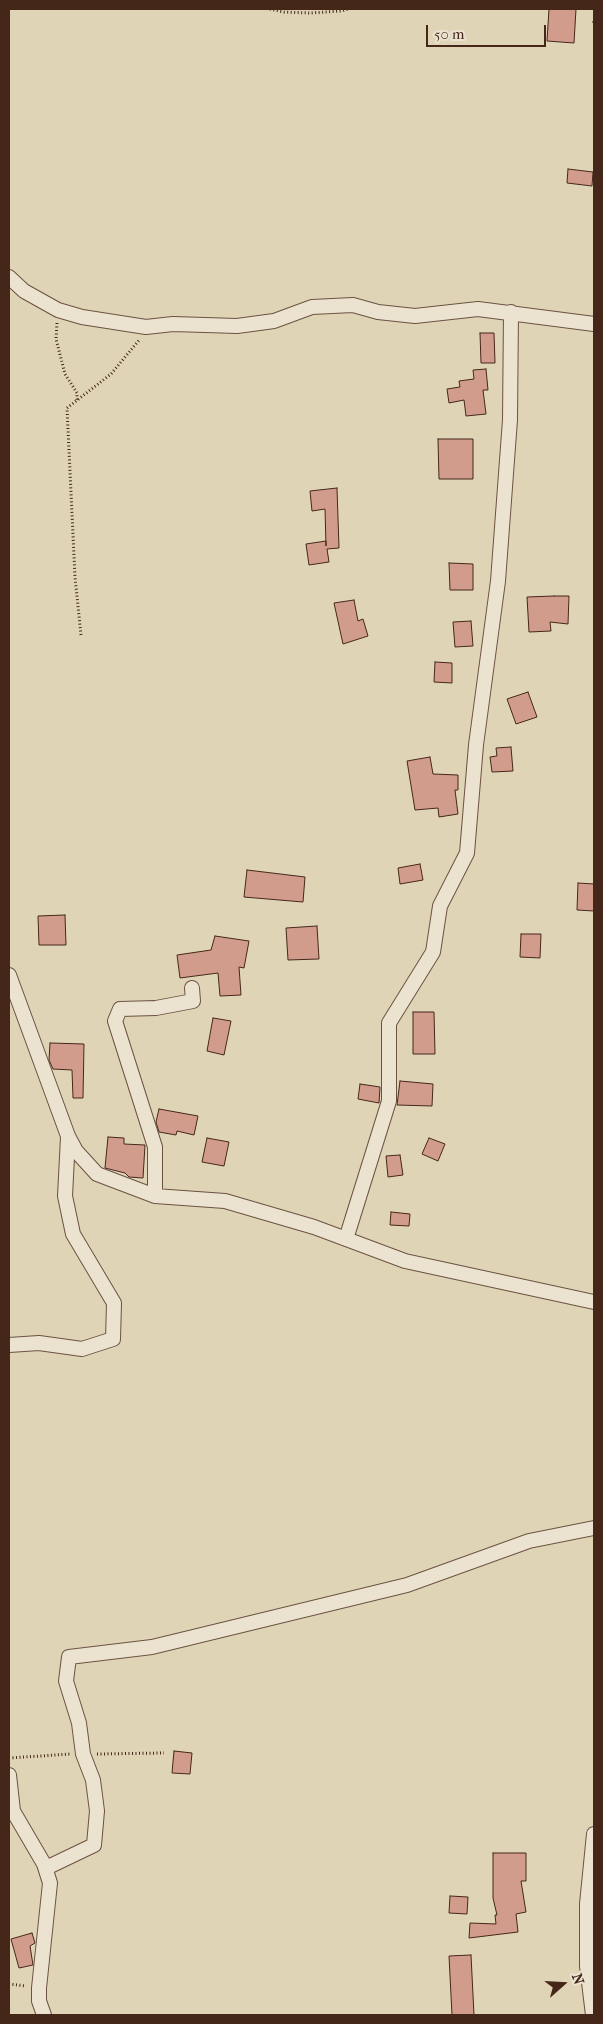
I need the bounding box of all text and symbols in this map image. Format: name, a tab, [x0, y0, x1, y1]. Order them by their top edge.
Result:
scale bar	[428, 15, 548, 47]
text: 50 m	[434, 25, 464, 43]
north arrow	[538, 1959, 588, 2009]
text: N	[568, 1971, 587, 1987]

